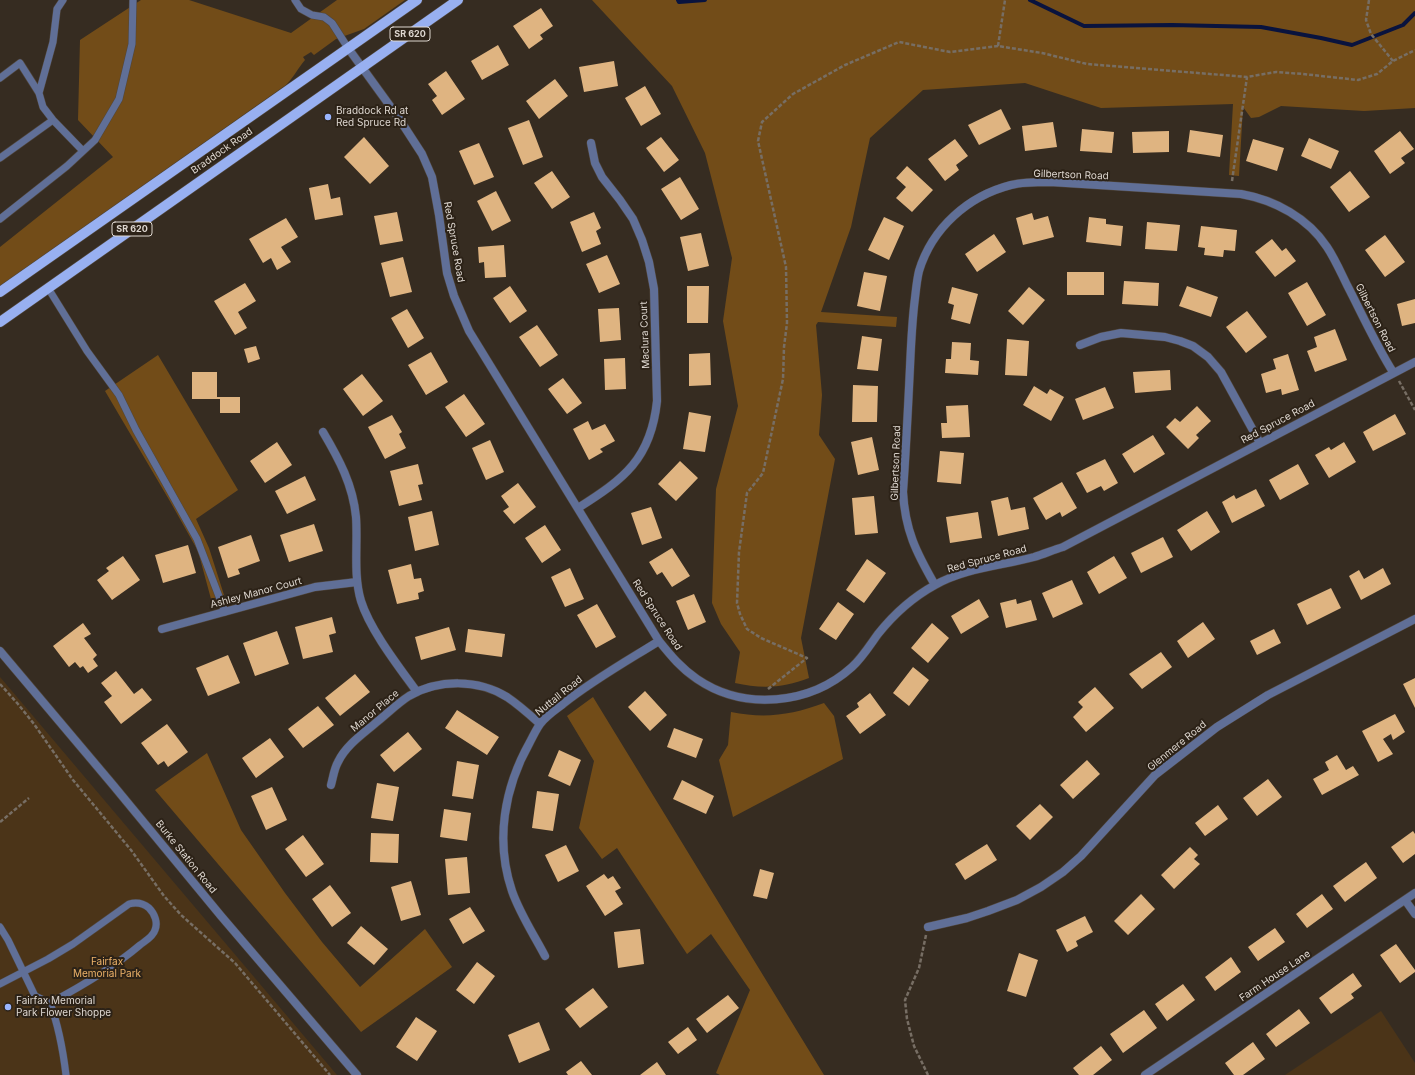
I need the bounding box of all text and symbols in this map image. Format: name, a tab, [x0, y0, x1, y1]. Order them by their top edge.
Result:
road number: SR 620	[390, 27, 430, 41]
place label: Braddock Rd at Red Spruce Rd	[336, 105, 408, 128]
marker: Braddock Rd at Red Spruce Rd	[323, 112, 333, 122]
street label: Braddock Road	[189, 125, 255, 177]
street label: Gilbertson Road	[1033, 168, 1109, 182]
street label: Red Spruce Road	[441, 201, 467, 283]
road number: SR 620	[112, 222, 152, 236]
street label: Gilbertson Road	[1353, 282, 1397, 354]
street label: Maclura Court	[638, 301, 652, 369]
street label: Red Spruce Road	[1239, 398, 1317, 446]
street label: Gilbertson Road	[889, 425, 903, 501]
street label: Red Spruce Road	[946, 543, 1028, 575]
street label: Ashley Manor Court	[209, 575, 303, 611]
street label: Red Spruce Road	[630, 577, 684, 653]
street label: Nuttall Road	[533, 673, 585, 719]
street label: Manor Place	[349, 687, 401, 735]
street label: Glenmere Road	[1145, 719, 1209, 773]
street label: Burke Station Road	[153, 818, 219, 896]
street label: Farm House Lane	[1237, 948, 1313, 1004]
park label: Fairfax Memorial Park	[73, 956, 141, 980]
place label: Fairfax Memorial Park Flower Shoppe	[16, 995, 111, 1018]
marker: Fairfax Memorial Park Flower Shoppe	[3, 1002, 13, 1012]

